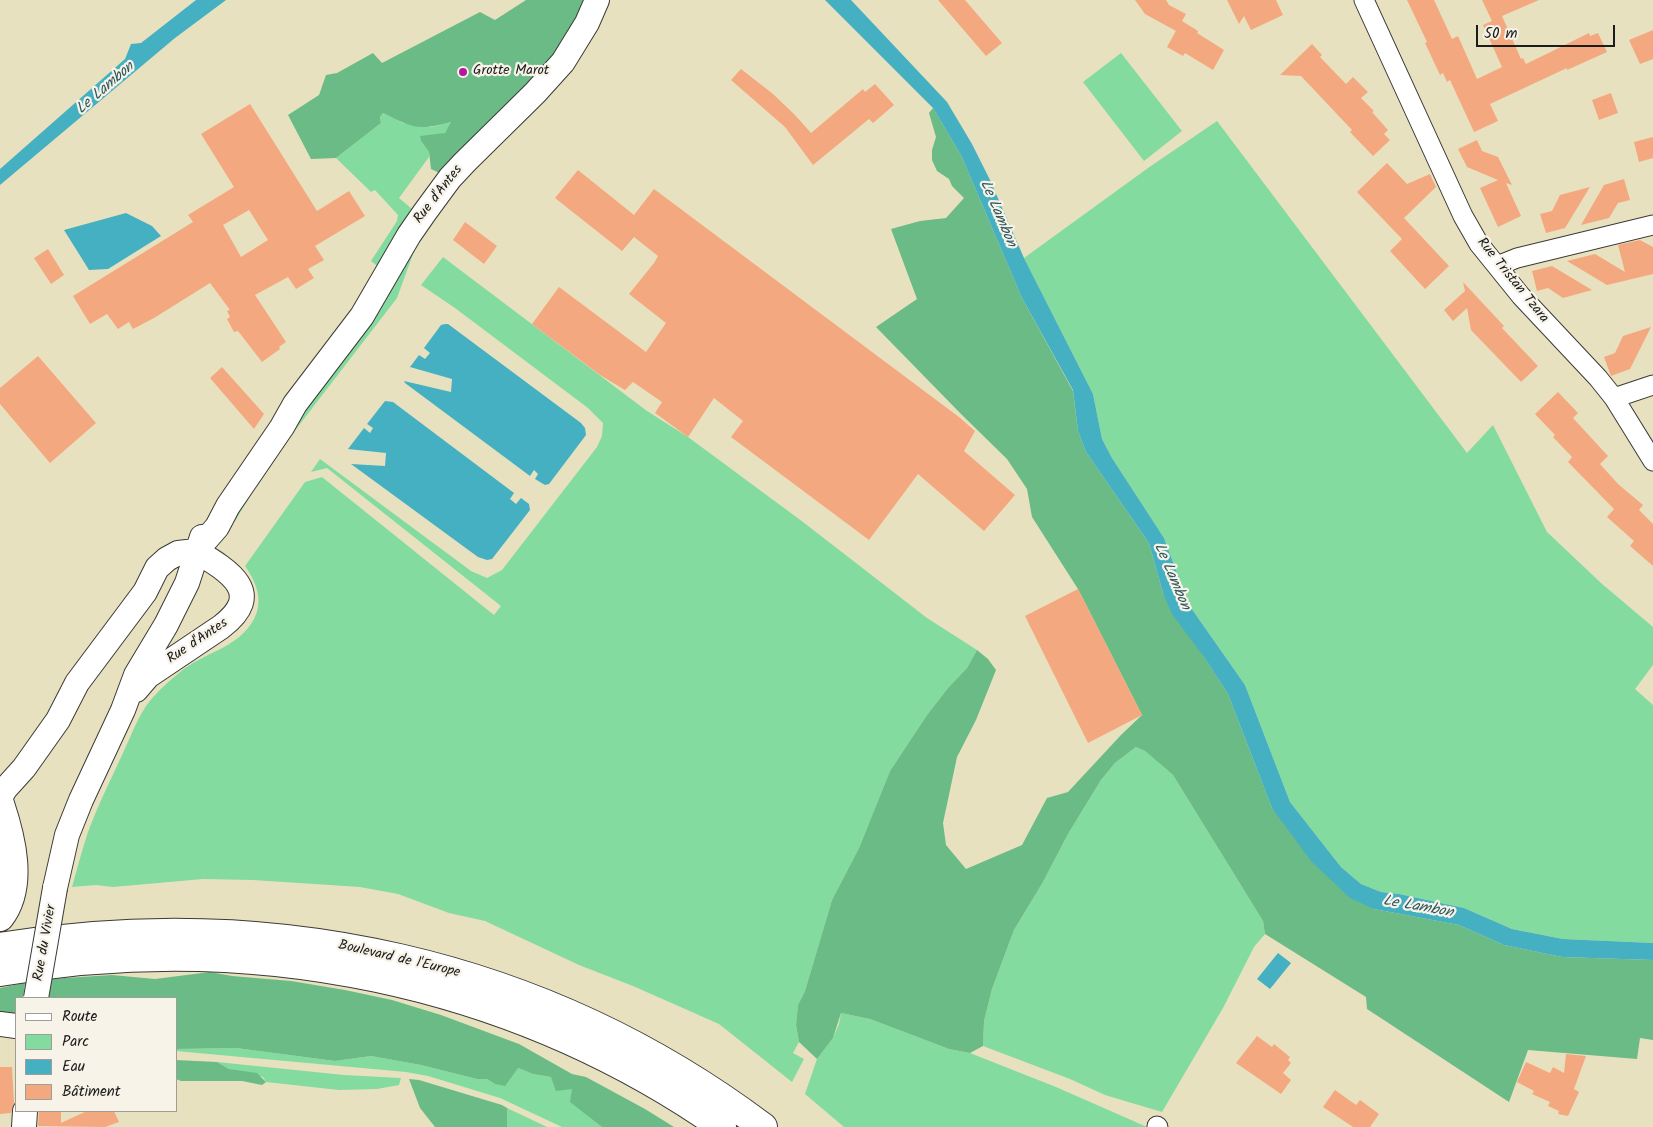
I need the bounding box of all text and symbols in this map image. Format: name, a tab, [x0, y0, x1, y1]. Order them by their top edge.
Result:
scale bar	[1478, 15, 1617, 47]
text: 50 m	[1484, 22, 1518, 46]
water label: Le Lambon	[73, 59, 139, 119]
place label: Grotte Marot	[473, 64, 549, 80]
marker: Grotte Marot	[457, 66, 469, 78]
street label: Rue d'Antes	[411, 162, 467, 228]
water label: Le Lambon	[975, 178, 1019, 250]
street label: Rue Tristan Tzara	[1473, 235, 1551, 327]
water label: Le Lambon	[1149, 541, 1193, 613]
street label: Rue d'Antes	[164, 616, 232, 668]
water label: Le Lambon	[1382, 893, 1454, 923]
street label: Rue du Vivier	[31, 904, 61, 982]
street label: Boulevard de l'Europe	[336, 938, 462, 982]
legend	[15, 997, 178, 1112]
text: Route	[62, 1005, 97, 1029]
text: Parc	[62, 1030, 89, 1054]
text: Eau	[62, 1055, 85, 1079]
text: Bâtiment	[62, 1080, 121, 1104]

